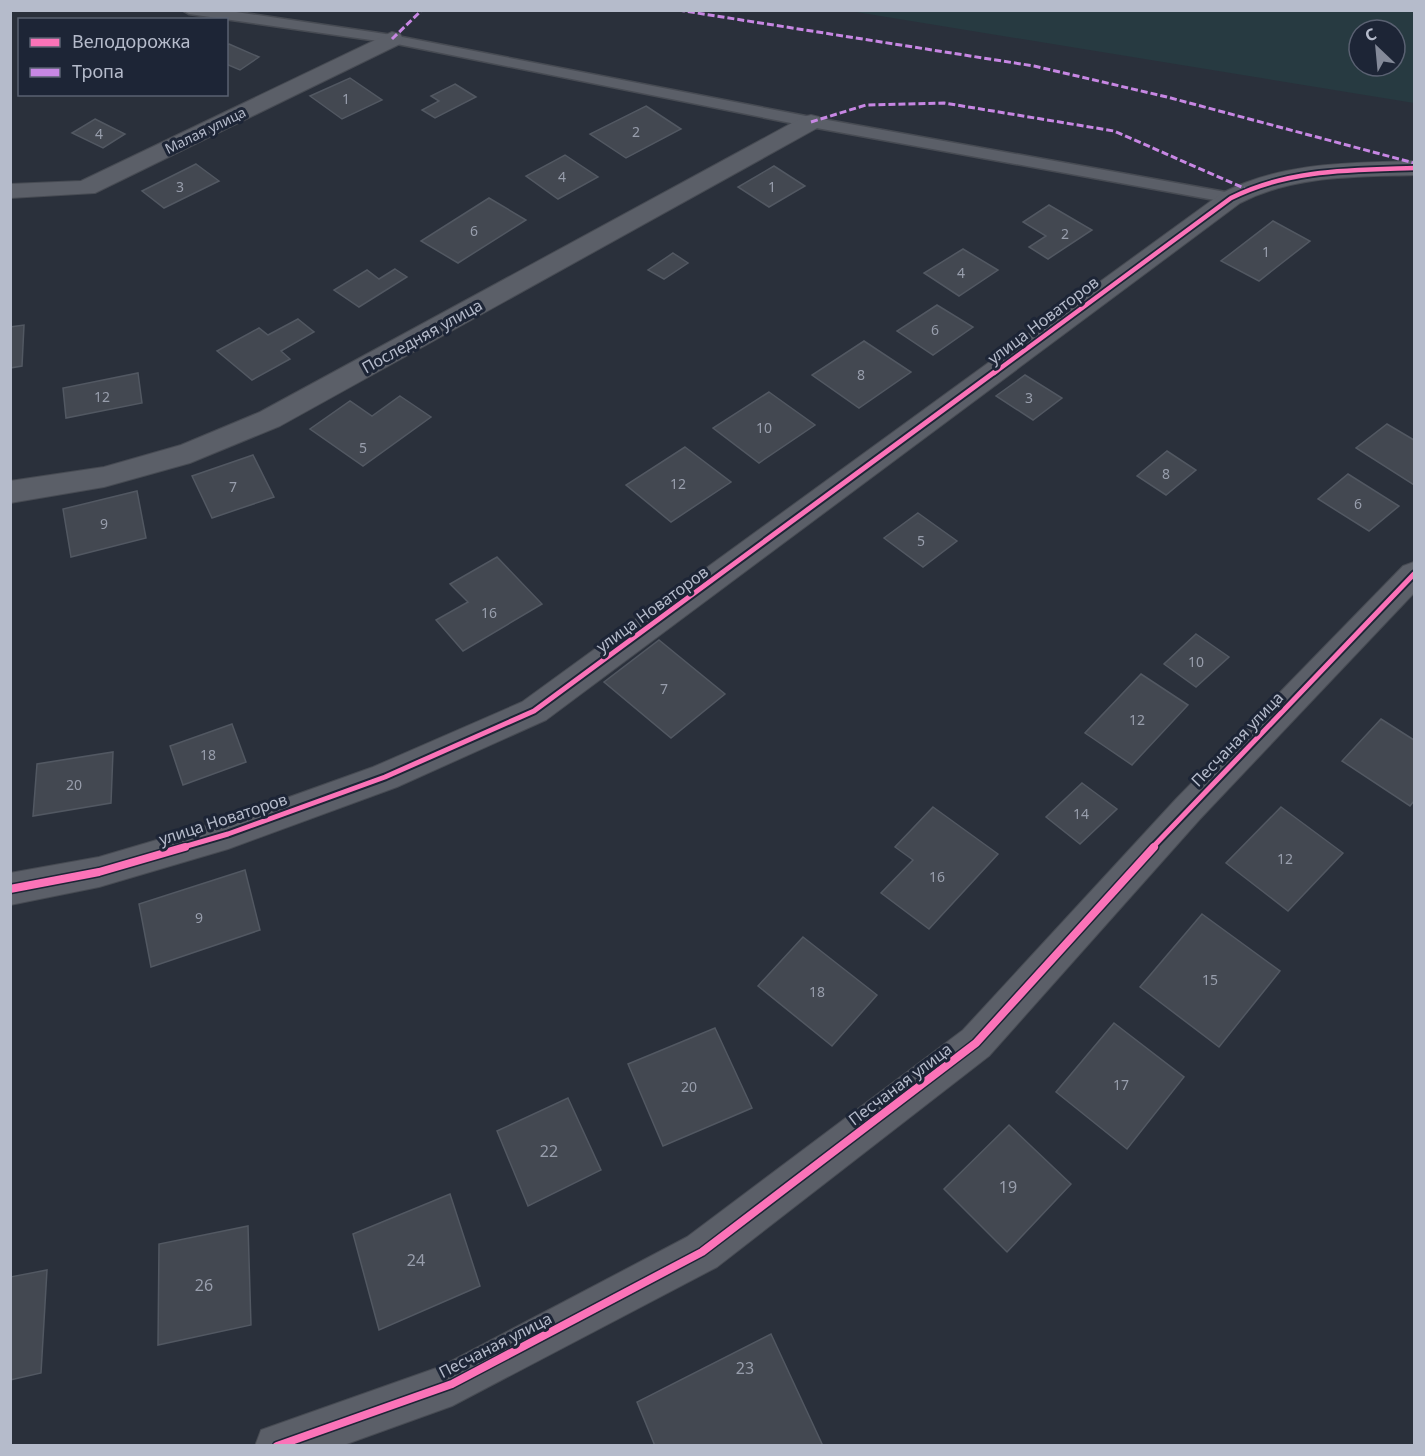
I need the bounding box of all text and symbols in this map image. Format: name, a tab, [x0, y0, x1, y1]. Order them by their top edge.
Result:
legend	[18, 18, 228, 96]
north arrow	[1347, 18, 1407, 78]
text: С	[1361, 22, 1380, 47]
text: Велодорожка	[72, 29, 190, 53]
text: Тропа	[72, 59, 124, 83]
house number: 1	[342, 89, 350, 108]
street label: Малая улица	[161, 102, 249, 158]
house number: 2	[632, 122, 640, 141]
house number: 4	[95, 124, 103, 143]
house number: 4	[558, 167, 566, 186]
house number: 3	[176, 177, 184, 196]
house number: 1	[768, 177, 776, 196]
house number: 6	[470, 221, 478, 240]
house number: 2	[1061, 224, 1069, 243]
house number: 1	[1262, 242, 1270, 261]
house number: 4	[957, 263, 965, 282]
street label: улица Новаторов	[983, 271, 1103, 369]
street label: Последняя улица	[358, 294, 486, 378]
house number: 6	[931, 320, 939, 339]
house number: 8	[857, 365, 865, 384]
house number: 12	[94, 387, 110, 406]
house number: 3	[1025, 388, 1033, 407]
house number: 10	[756, 418, 772, 437]
house number: 5	[359, 438, 367, 457]
house number: 8	[1162, 464, 1170, 483]
house number: 12	[670, 474, 686, 493]
house number: 7	[229, 477, 237, 496]
house number: 6	[1354, 494, 1362, 513]
house number: 9	[100, 514, 108, 533]
house number: 5	[917, 531, 925, 550]
street label: улица Новаторов	[591, 561, 713, 657]
house number: 16	[481, 603, 497, 622]
house number: 10	[1188, 652, 1204, 671]
house number: 7	[660, 679, 668, 698]
street label: Песчаная улица	[1186, 687, 1288, 791]
house number: 12	[1129, 710, 1145, 729]
house number: 18	[200, 745, 216, 764]
house number: 20	[66, 775, 82, 794]
street label: улица Новаторов	[156, 788, 290, 850]
house number: 14	[1073, 804, 1089, 823]
house number: 12	[1277, 849, 1293, 868]
house number: 16	[929, 867, 945, 886]
house number: 9	[195, 908, 203, 927]
house number: 15	[1202, 970, 1218, 989]
house number: 18	[809, 982, 825, 1001]
street label: Песчаная улица	[844, 1038, 956, 1130]
house number: 17	[1113, 1075, 1129, 1094]
house number: 20	[681, 1077, 697, 1096]
house number: 22	[540, 1140, 558, 1162]
house number: 19	[999, 1176, 1017, 1198]
house number: 24	[407, 1249, 425, 1271]
house number: 26	[195, 1274, 213, 1296]
street label: Песчаная улица	[435, 1307, 555, 1383]
house number: 23	[736, 1357, 754, 1379]

